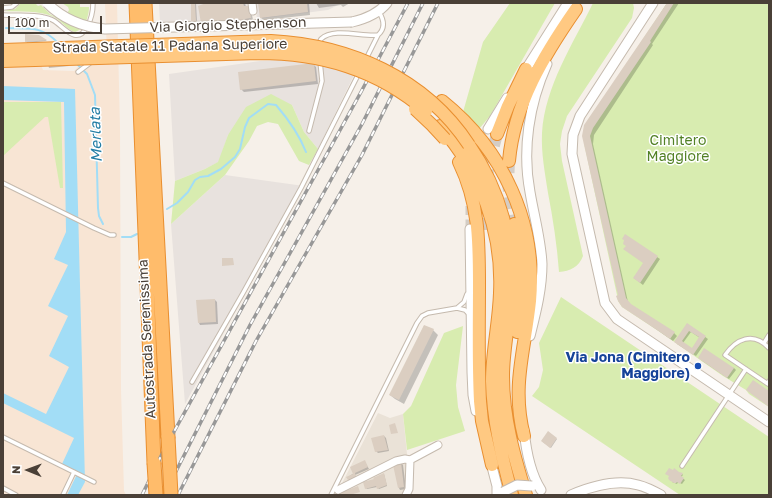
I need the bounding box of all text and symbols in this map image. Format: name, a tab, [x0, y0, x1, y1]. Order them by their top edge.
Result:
scale bar	[10, 8, 104, 34]
street label: Via Giorgio Stephenson	[149, 14, 307, 36]
text: 100 m	[15, 15, 49, 30]
street label: Strada Statale 11 Padana Superiore	[52, 36, 288, 56]
water label: Merlata	[86, 107, 106, 163]
park label: Cimitero Maggiore	[647, 133, 709, 166]
street label: Autostrada Serenissima	[134, 259, 160, 419]
place label: Via Jona (Cimitero Maggiore)	[565, 350, 690, 382]
marker: Via Jona (Cimitero Maggiore)	[693, 361, 703, 371]
north arrow	[8, 450, 48, 490]
text: N	[9, 465, 22, 474]

